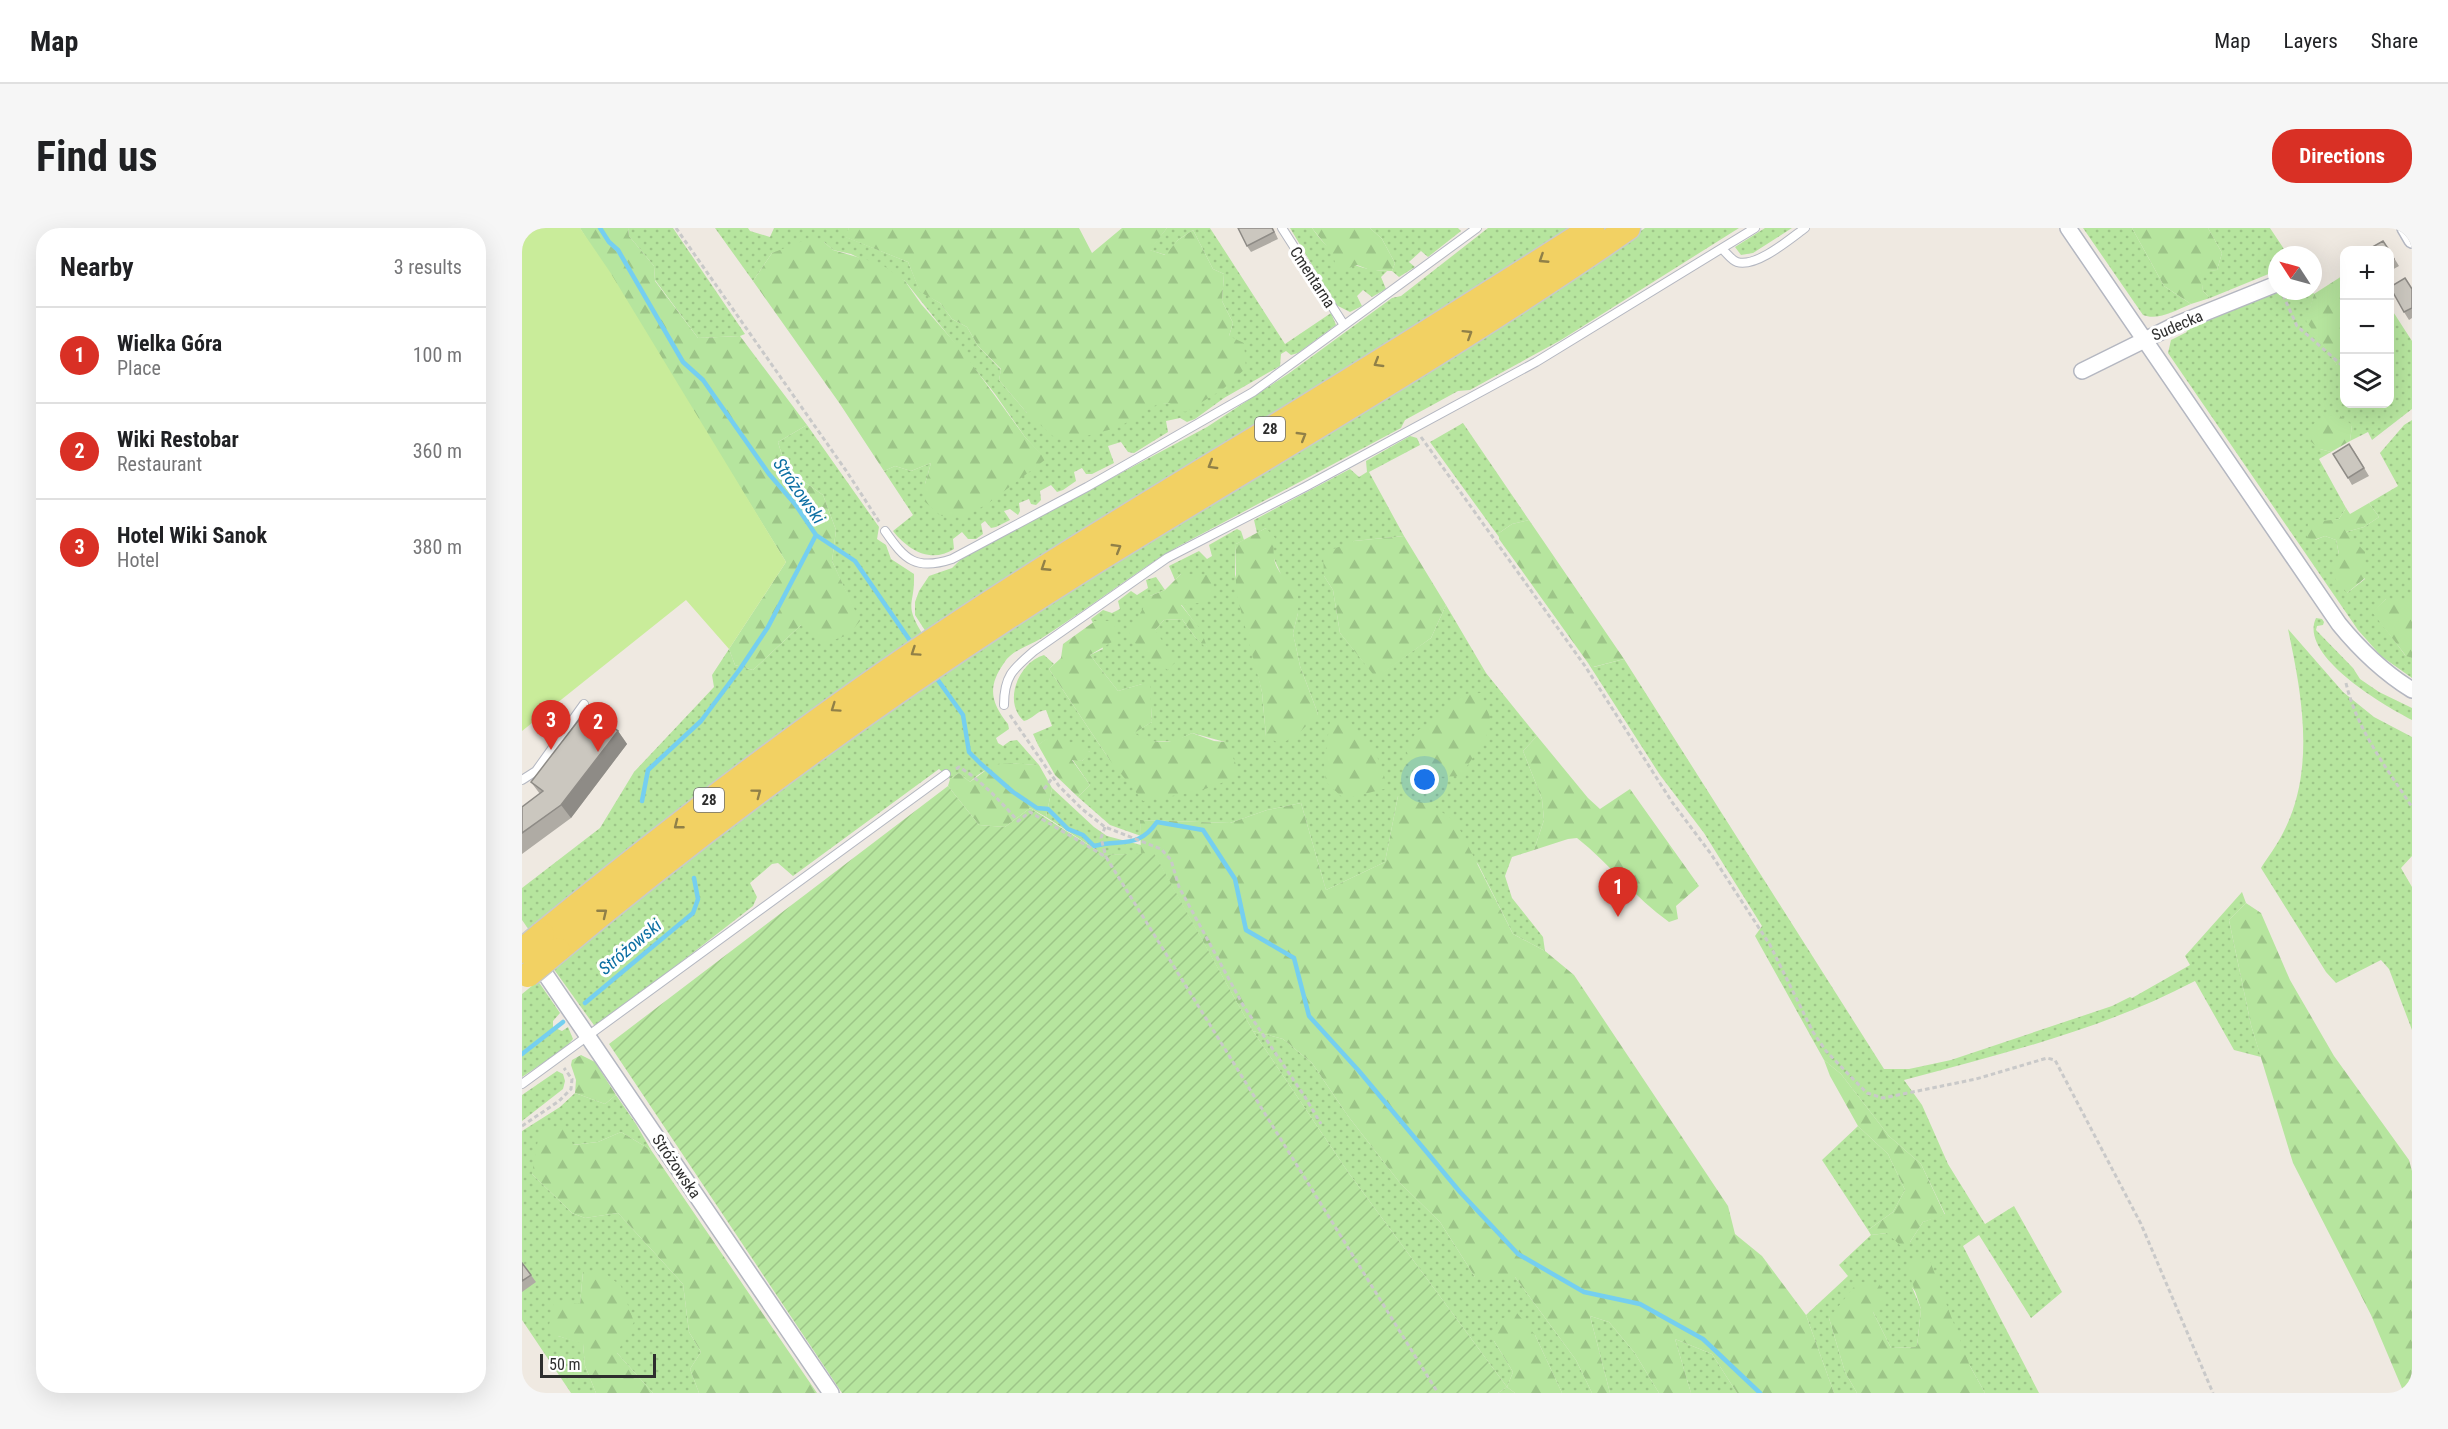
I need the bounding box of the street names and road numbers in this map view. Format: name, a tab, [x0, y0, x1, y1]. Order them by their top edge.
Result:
street label: Cmentarna	[1286, 243, 1339, 311]
street label: Sudecka	[2149, 306, 2206, 345]
road number: 28	[1255, 417, 1285, 441]
road number: 28	[694, 788, 724, 812]
street label: Stróżowska	[648, 1131, 705, 1202]

